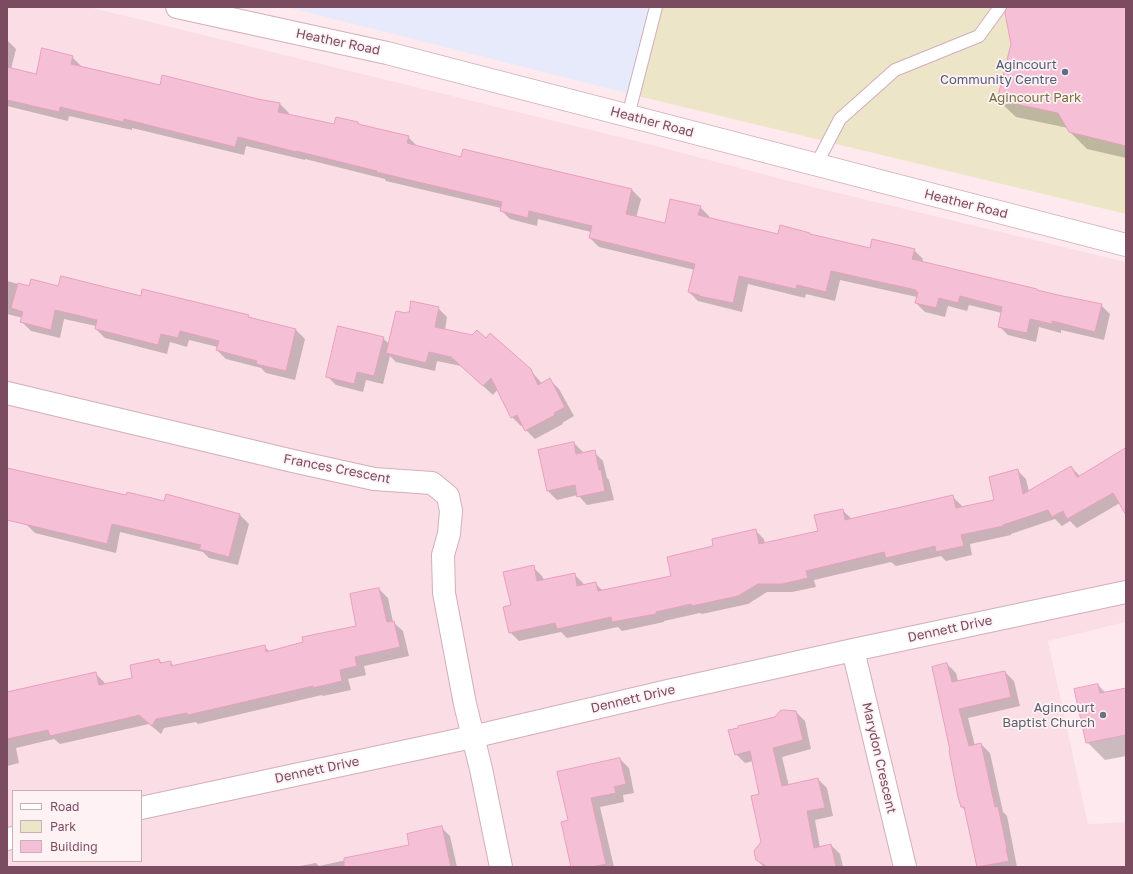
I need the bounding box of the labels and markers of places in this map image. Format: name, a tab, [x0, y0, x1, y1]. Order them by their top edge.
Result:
place label: Agincourt Community Centre	[940, 57, 1057, 88]
marker: Agincourt Community Centre	[1060, 67, 1070, 77]
place label: Agincourt Baptist Church	[1002, 700, 1095, 731]
marker: Agincourt Baptist Church	[1098, 710, 1108, 720]

